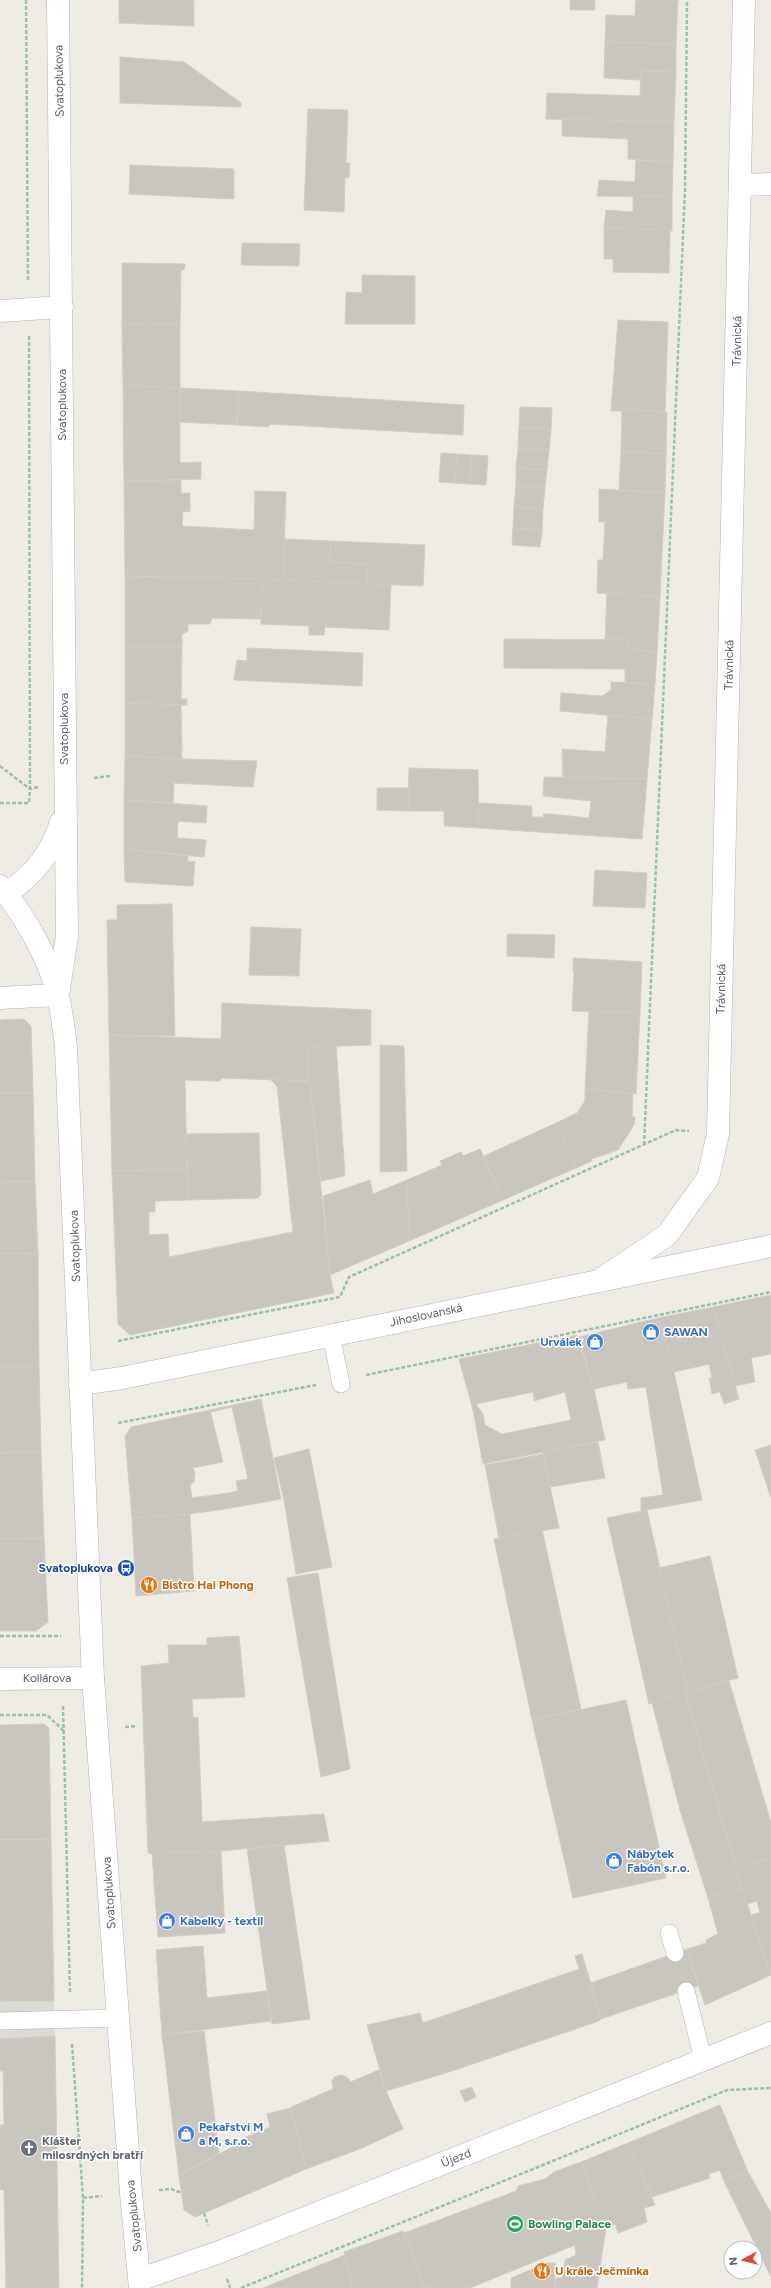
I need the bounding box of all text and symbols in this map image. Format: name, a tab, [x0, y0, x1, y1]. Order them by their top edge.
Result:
street label: Svatoplukova	[51, 45, 67, 117]
street label: Trávnická	[730, 316, 744, 366]
street label: Svatoplukova	[55, 369, 69, 441]
street label: Trávnická	[722, 640, 736, 690]
street label: Svatoplukova	[57, 693, 71, 765]
street label: Trávnická	[714, 964, 728, 1014]
street label: Svatoplukova	[67, 1210, 83, 1282]
street label: Jihoslovanská	[388, 1300, 464, 1330]
shop icon: SAWAN	[641, 1322, 661, 1342]
place label: SAWAN	[664, 1325, 708, 1339]
shop icon: Urválek	[585, 1332, 605, 1352]
place label: Urválek	[540, 1335, 583, 1349]
bus stop icon: Svatoplukova	[116, 1558, 136, 1578]
place label: Svatoplukova	[38, 1561, 113, 1575]
restaurant icon: Bistro Hai Phong	[139, 1575, 159, 1595]
place label: Bistro Hai Phong	[162, 1578, 254, 1592]
street label: Kollárova	[23, 1671, 71, 1685]
place label: Nábytek Fabón s.r.o.	[627, 1847, 690, 1875]
shop icon: Nábytek Fabón s.r.o.	[604, 1851, 624, 1871]
street label: Svatoplukova	[99, 1856, 119, 1930]
shop icon: Kabelky - textil	[157, 1911, 177, 1931]
place label: Kabelky - textil	[180, 1914, 263, 1928]
place label: Pekařství M a M, s.r.o.	[199, 2120, 263, 2148]
shop icon: Pekařství M a M, s.r.o.	[176, 2124, 196, 2144]
place label: Klášter milosrdných bratří	[42, 2134, 144, 2162]
church icon: Klášter milosrdných bratří	[19, 2138, 39, 2158]
street label: Újezd	[439, 2146, 473, 2170]
street label: Svatoplukova	[123, 2179, 145, 2253]
sports icon: Bowling Palace	[505, 2214, 525, 2234]
place label: Bowling Palace	[528, 2217, 611, 2231]
north arrow	[723, 2240, 763, 2280]
text: N	[727, 2256, 741, 2266]
restaurant icon: U krále Ječmínka	[532, 2261, 552, 2281]
place label: U krále Ječmínka	[555, 2264, 649, 2278]

